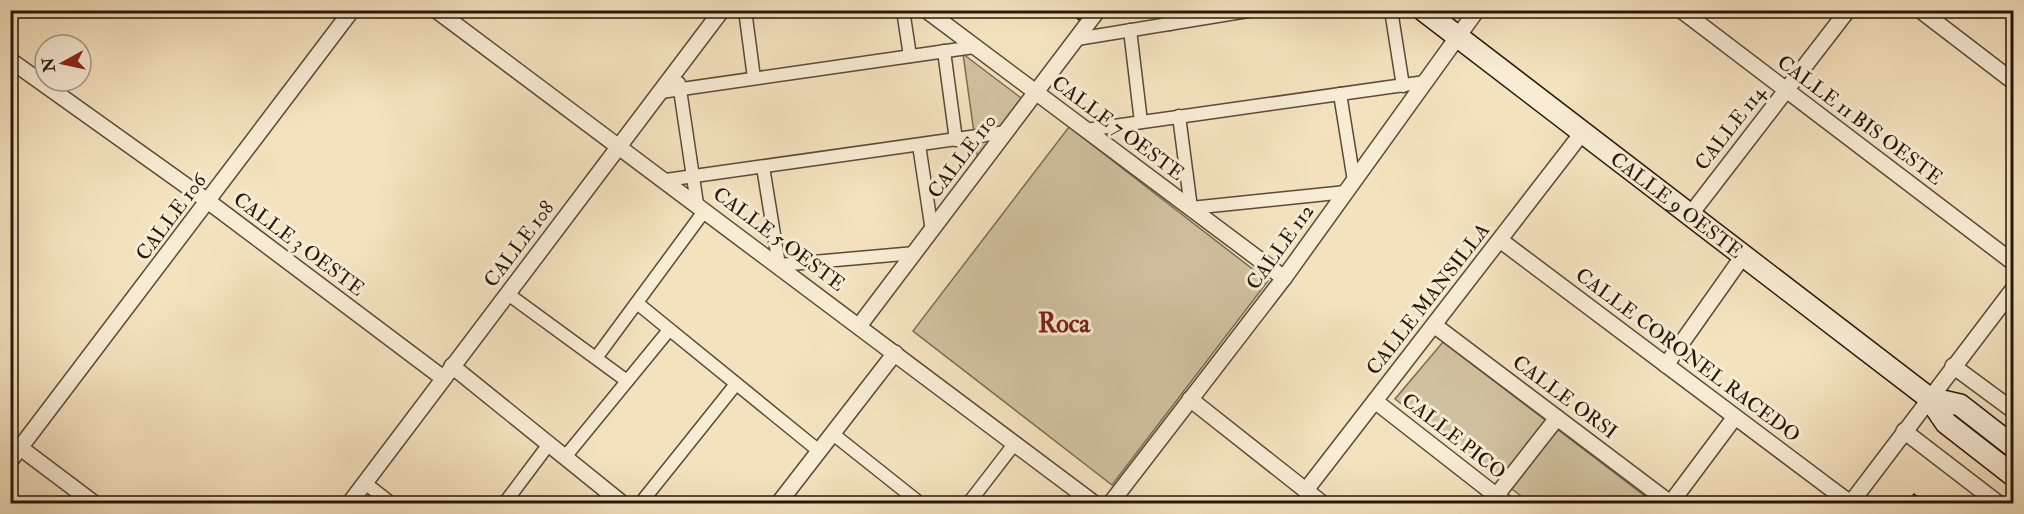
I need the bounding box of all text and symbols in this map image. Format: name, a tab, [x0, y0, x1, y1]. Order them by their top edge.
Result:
north arrow	[33, 33, 93, 93]
street label: CALLE 11 BIS OESTE	[1772, 50, 1948, 190]
text: N	[38, 56, 60, 74]
street label: CALLE 7 OESTE	[1047, 70, 1189, 186]
street label: CALLE 114	[1689, 80, 1771, 175]
street label: CALLE 110	[922, 109, 1002, 203]
street label: CALLE 9 OESTE	[1606, 146, 1748, 263]
street label: CALLE 106	[130, 168, 212, 265]
street label: CALLE 5 OESTE	[708, 181, 850, 297]
street label: CALLE 3 OESTE	[229, 187, 369, 301]
street label: CALLE 108	[478, 196, 560, 292]
street label: CALLE 112	[1241, 199, 1319, 295]
street label: CALLE MANSILLA	[1361, 218, 1495, 380]
street label: CALLE CORONEL RACEDO	[1571, 262, 1805, 448]
district label: Roca	[1038, 308, 1091, 340]
street label: CALLE ORSI	[1508, 350, 1622, 444]
street label: CALLE PICO	[1397, 388, 1511, 484]

